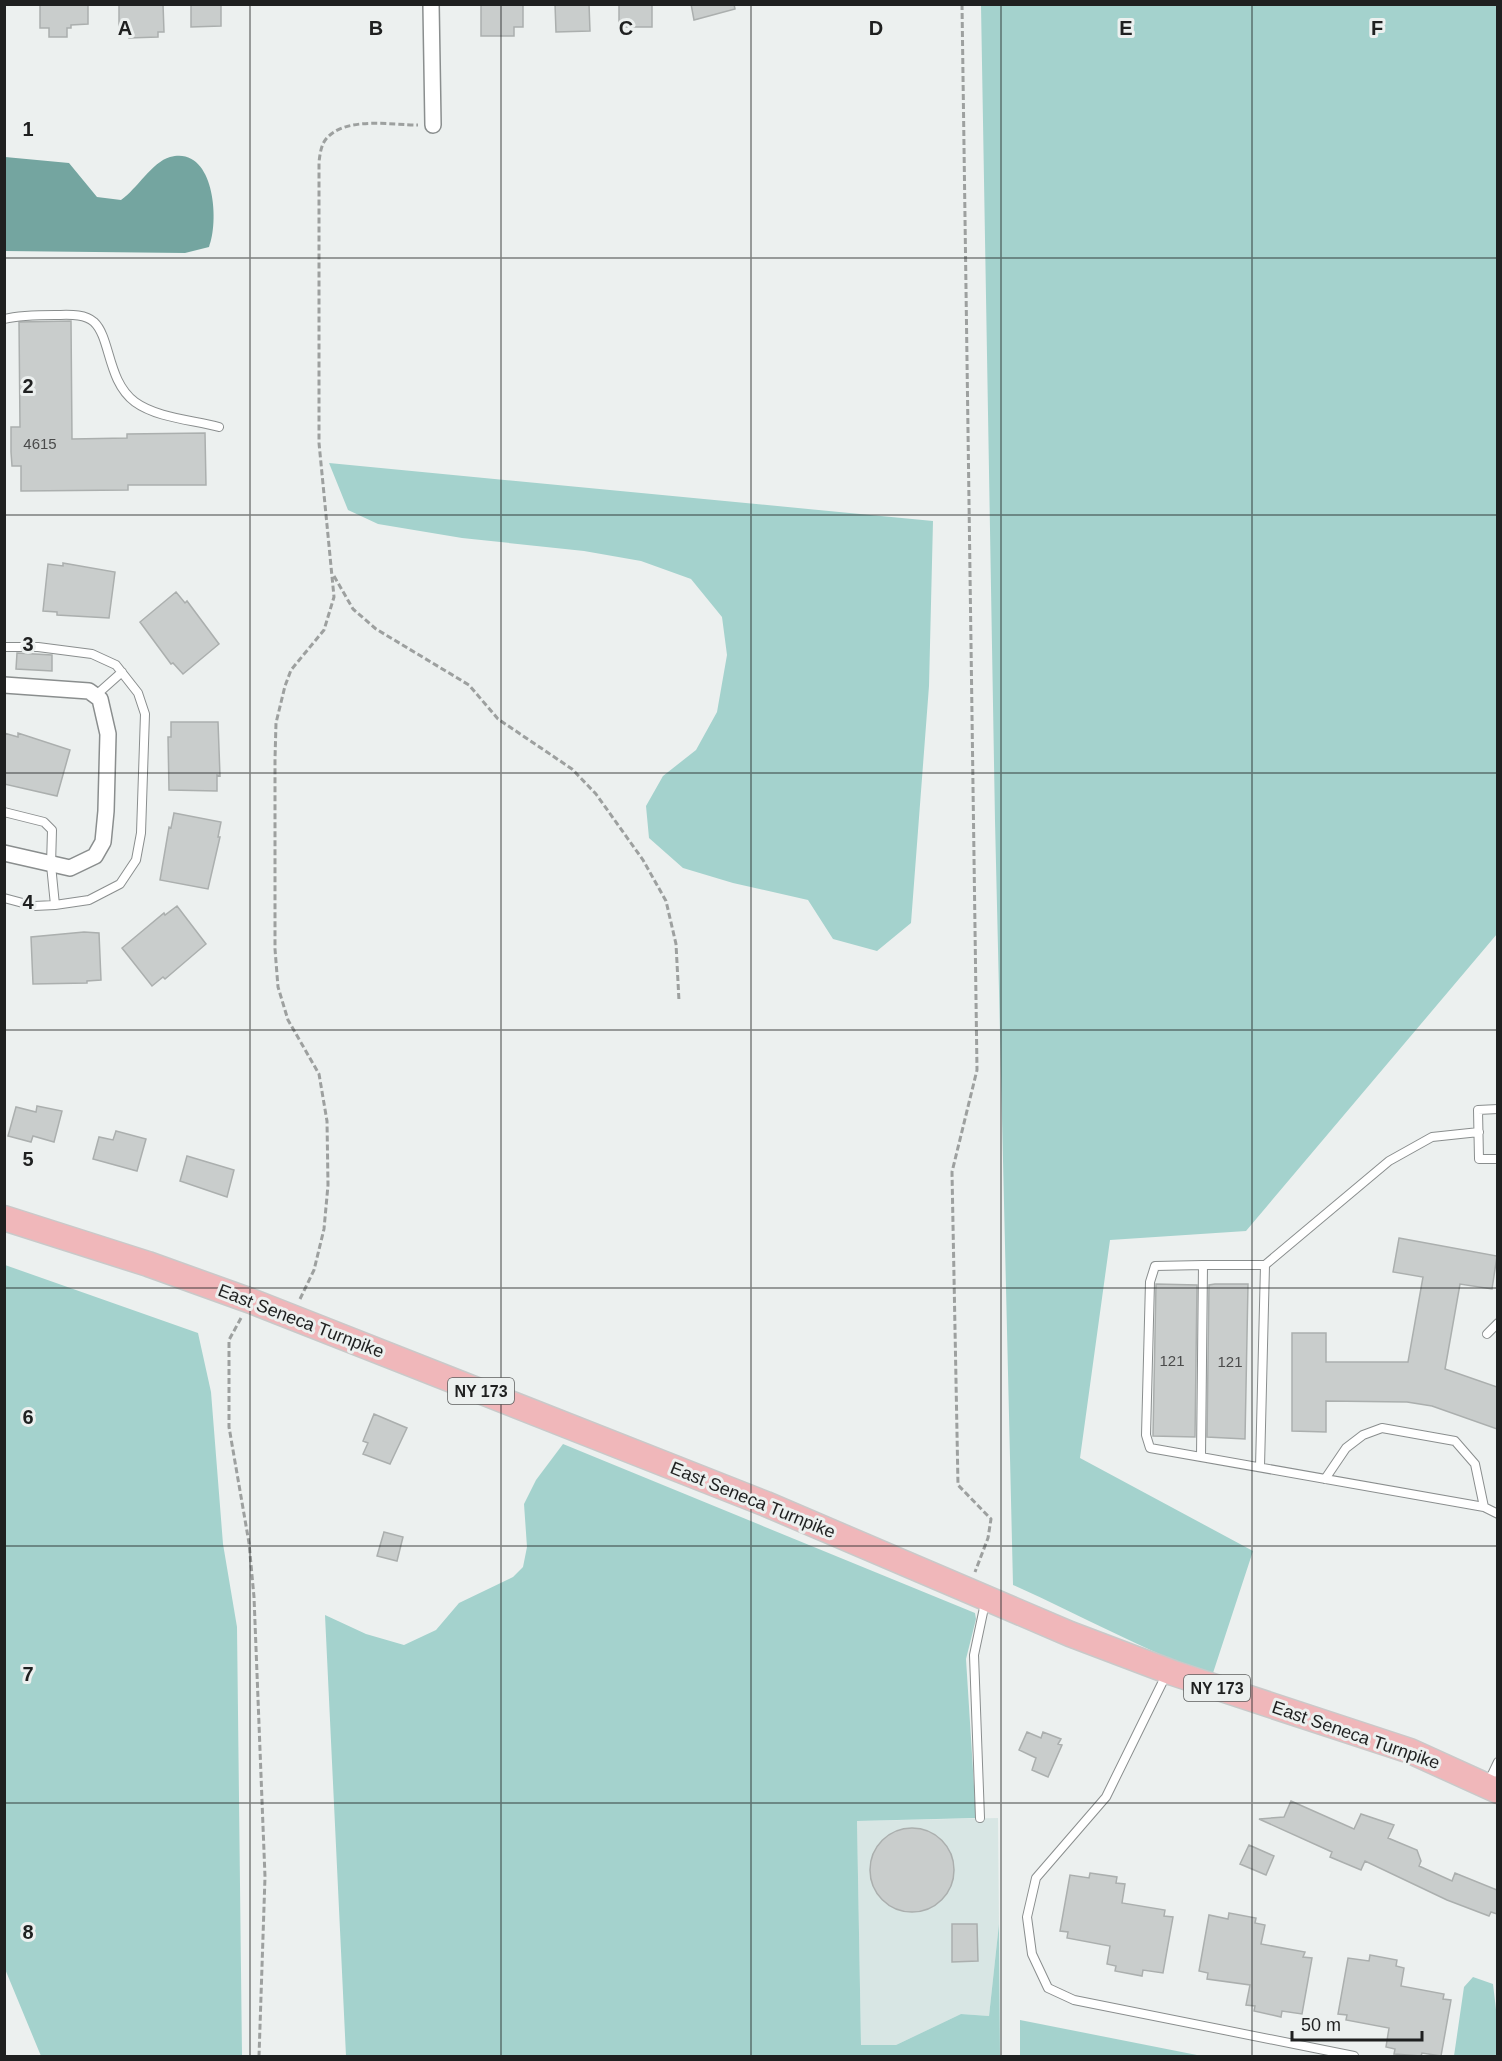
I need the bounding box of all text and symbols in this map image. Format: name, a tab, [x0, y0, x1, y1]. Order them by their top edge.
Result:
text: A	[118, 17, 132, 39]
text: B	[369, 17, 383, 39]
text: C	[619, 17, 633, 39]
text: D	[869, 17, 883, 39]
text: E	[1119, 17, 1133, 39]
text: F	[1371, 17, 1383, 39]
text: 1	[22, 118, 34, 140]
text: 2	[22, 375, 34, 397]
house number: 4615	[23, 435, 57, 452]
text: 3	[22, 633, 34, 655]
text: 4	[22, 891, 34, 913]
text: 5	[22, 1148, 34, 1170]
street label: East Seneca Turnpike	[215, 1280, 387, 1362]
house number: 121	[1159, 1352, 1185, 1369]
house number: 121	[1217, 1353, 1243, 1370]
road number: NY 173	[448, 1378, 514, 1404]
text: 6	[22, 1406, 34, 1428]
street label: East Seneca Turnpike	[668, 1458, 838, 1542]
text: 7	[22, 1663, 34, 1685]
road number: NY 173	[1184, 1675, 1250, 1701]
street label: East Seneca Turnpike	[1269, 1697, 1443, 1773]
text: 8	[22, 1921, 34, 1943]
scale bar	[1292, 2004, 1422, 2042]
text: 50 m	[1301, 2015, 1341, 2035]

